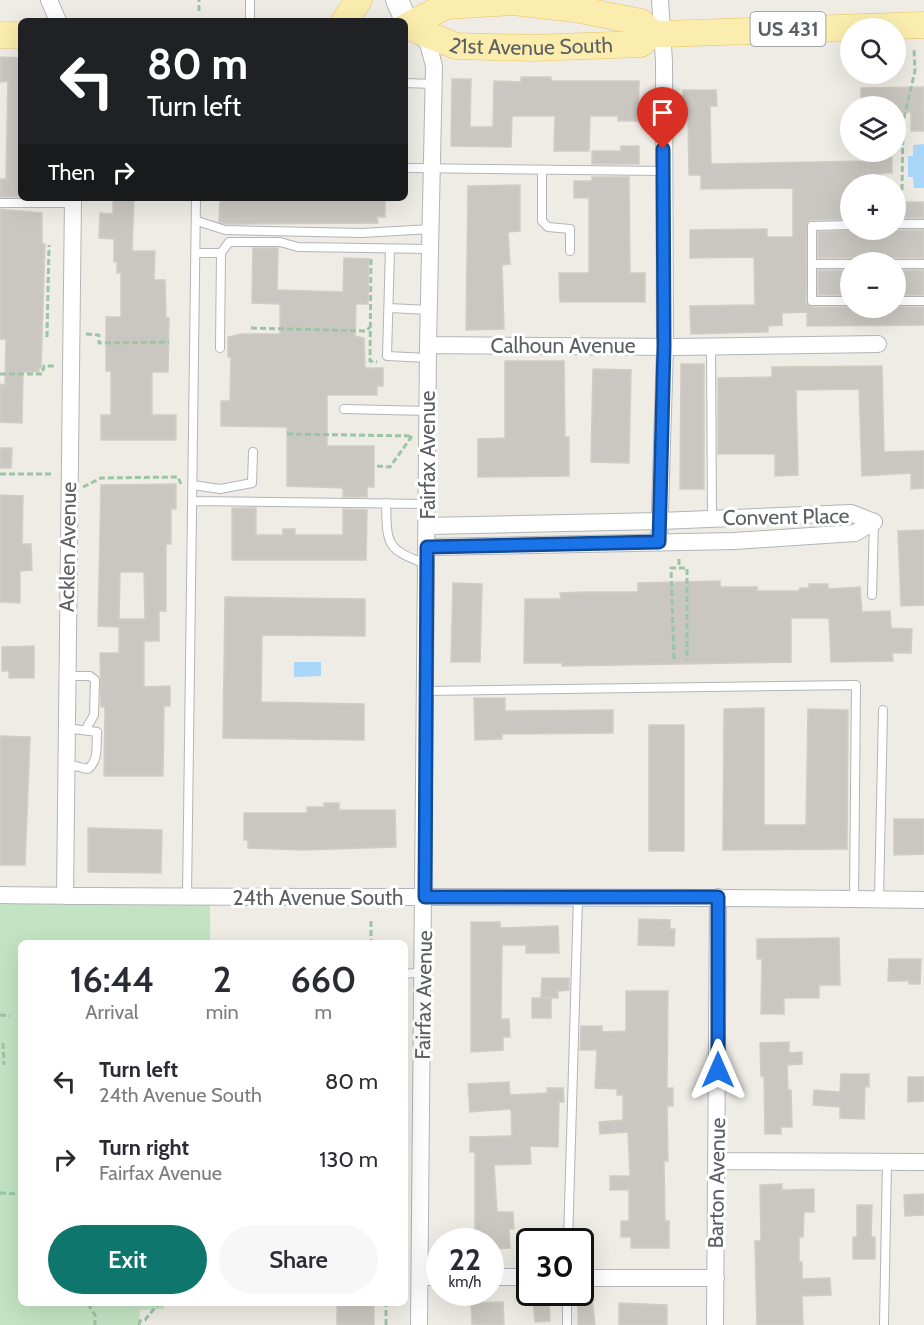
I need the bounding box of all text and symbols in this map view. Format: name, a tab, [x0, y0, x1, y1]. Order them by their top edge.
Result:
road number: US 431	[750, 12, 826, 46]
map controls	[840, 18, 906, 318]
button: search	[840, 18, 906, 84]
street label: 21st Avenue South	[446, 32, 613, 60]
text: 80 m	[147, 38, 248, 90]
icon: left	[48, 42, 126, 120]
pin	[637, 87, 688, 149]
text: Turn left	[147, 90, 241, 123]
icon: arrive	[646, 96, 679, 129]
button: layers	[840, 96, 906, 162]
icon: right	[107, 156, 140, 189]
text: Then	[48, 159, 95, 186]
button: +	[840, 174, 906, 240]
button: −	[840, 252, 906, 318]
street label: Calhoun Avenue	[491, 333, 636, 358]
street label: Fairfax Avenue	[415, 390, 440, 520]
street label: Acklen Avenue	[54, 481, 81, 612]
street label: Convent Place	[722, 503, 850, 530]
street label: 24th Avenue South	[233, 885, 403, 910]
street label: Fairfax Avenue	[410, 930, 437, 1060]
text: 16:44	[70, 957, 154, 1001]
text: 2	[213, 957, 232, 1001]
text: 660	[290, 957, 356, 1001]
text: Arrival	[85, 1000, 139, 1024]
text: min	[206, 1000, 239, 1024]
text: m	[315, 1000, 332, 1024]
position arrow	[686, 1038, 750, 1102]
text: Turn left	[99, 1056, 178, 1083]
icon: left	[48, 1065, 81, 1098]
text: 80 m	[325, 1068, 378, 1095]
text: 24th Avenue South	[99, 1083, 262, 1107]
street label: Barton Avenue	[703, 1117, 730, 1249]
text: Turn right	[99, 1134, 189, 1161]
icon: right	[48, 1143, 81, 1176]
text: 130 m	[319, 1146, 378, 1173]
text: Fairfax Avenue	[99, 1161, 222, 1185]
button: Exit	[48, 1225, 207, 1294]
button: Share	[219, 1225, 378, 1294]
speed limit sign: 30	[516, 1228, 594, 1306]
text: 22	[449, 1241, 481, 1278]
text: km/h	[449, 1273, 481, 1291]

